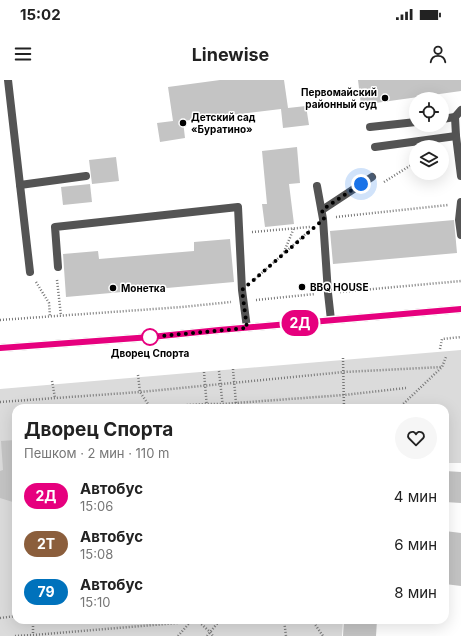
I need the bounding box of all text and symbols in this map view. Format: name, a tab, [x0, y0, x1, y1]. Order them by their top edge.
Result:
text: 15:02	[20, 5, 61, 24]
icon: menu	[12, 43, 34, 65]
icon: person	[427, 43, 449, 65]
text: Linewise	[192, 44, 269, 65]
place label: Первомайский районный суд	[301, 86, 377, 111]
map controls	[409, 92, 449, 180]
button: locate	[409, 92, 449, 132]
marker: Первомайский районный суд	[380, 93, 390, 103]
place label: Детский сад «Буратино»	[191, 111, 256, 136]
marker: Детский сад «Буратино»	[178, 118, 188, 128]
button: layers	[409, 140, 449, 180]
your location	[351, 174, 371, 194]
place label: BBQ HOUSE	[310, 281, 369, 293]
place label: Монетка	[121, 282, 166, 294]
marker: BBQ HOUSE	[297, 282, 307, 292]
marker: Монетка	[108, 283, 118, 293]
line badge: 2Д	[282, 310, 318, 336]
text: 2Д	[290, 314, 310, 331]
marker: Дворец Спорта	[141, 328, 159, 346]
place label: Дворец Спорта	[111, 347, 189, 359]
button: heart	[395, 417, 437, 459]
text: Дворец Спорта	[24, 418, 173, 441]
text: Пешком · 2 мин · 110 m	[24, 445, 169, 461]
text: Автобус	[80, 479, 143, 498]
text: 2Д	[36, 487, 56, 504]
text: 4 мин	[394, 487, 437, 506]
text: 15:06	[80, 498, 113, 514]
text: Автобус	[80, 527, 143, 546]
text: 2Т	[37, 535, 55, 552]
text: 6 мин	[394, 535, 437, 554]
text: 15:08	[80, 546, 113, 562]
text: Автобус	[80, 575, 143, 594]
text: 79	[37, 583, 55, 600]
text: 8 мин	[394, 583, 437, 602]
text: 15:10	[80, 594, 110, 610]

